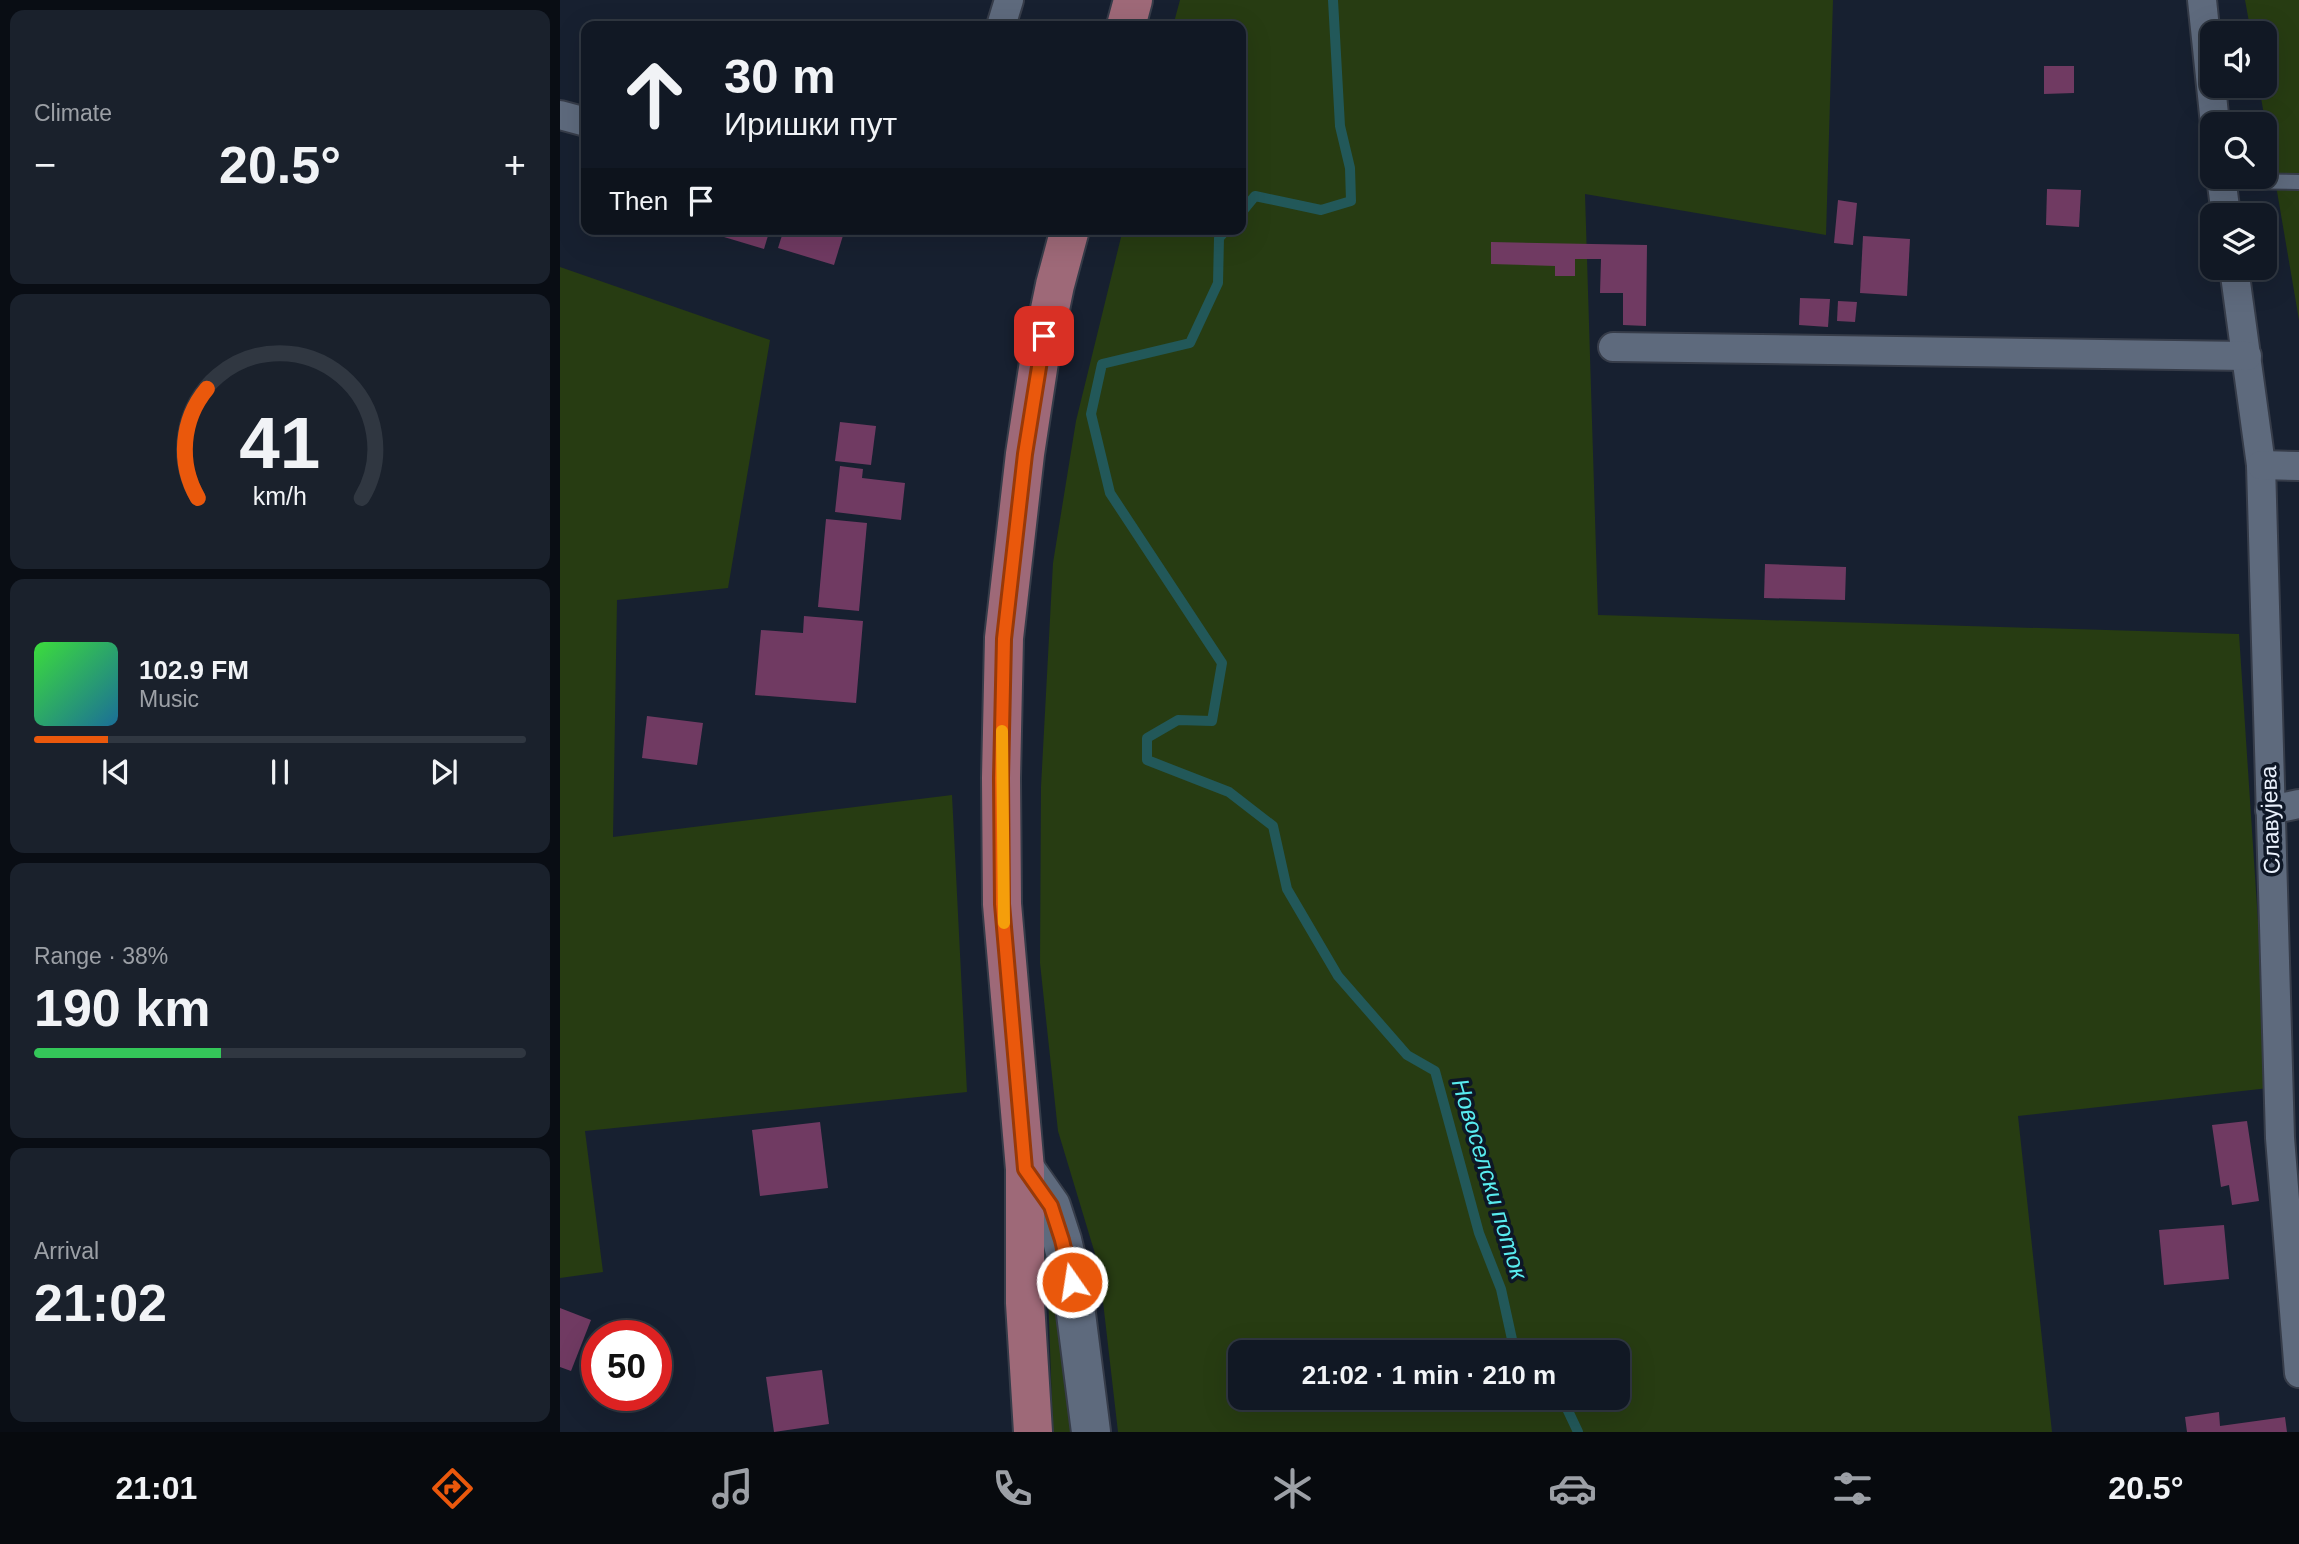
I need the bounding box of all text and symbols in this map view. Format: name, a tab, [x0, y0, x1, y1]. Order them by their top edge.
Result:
map controls	[2200, 21, 2277, 280]
button: sound	[2200, 21, 2277, 98]
icon: ahead	[609, 49, 700, 140]
text: 30 m	[724, 49, 836, 103]
text: Climate	[34, 100, 112, 126]
text: Иришки пут	[724, 106, 897, 142]
button: search	[2200, 112, 2277, 189]
text: 20.5°	[219, 136, 341, 194]
text: −	[34, 144, 56, 186]
text: +	[504, 144, 526, 186]
icon: arrive	[682, 182, 720, 220]
text: Then	[609, 186, 668, 216]
button: layers	[2200, 203, 2277, 280]
pin	[1014, 306, 1074, 366]
icon: arrive	[1025, 317, 1063, 355]
text: 41	[240, 402, 320, 483]
text: km/h	[253, 481, 307, 509]
text: 102.9 FM	[139, 655, 249, 685]
text: Music	[139, 686, 199, 712]
icon: previous	[97, 753, 135, 791]
icon: pause	[261, 753, 299, 791]
icon: next	[425, 753, 463, 791]
street label: Славујева	[2255, 765, 2285, 875]
text: Range · 38%	[34, 943, 168, 969]
text: 190 km	[34, 979, 210, 1037]
water label: Новоселски поток	[1447, 1075, 1534, 1284]
text: Arrival	[34, 1238, 99, 1264]
position arrow	[1035, 1245, 1109, 1319]
text: 21:02	[34, 1274, 167, 1332]
speed limit sign: 50	[581, 1320, 672, 1411]
text: 21:02 · 1 min · 210 m	[1302, 1360, 1556, 1390]
icon: directions	[428, 1464, 477, 1513]
icon: music	[708, 1464, 757, 1513]
icon: phone	[988, 1464, 1037, 1513]
icon: climate	[1268, 1464, 1317, 1513]
icon: car	[1548, 1464, 1597, 1513]
icon: filters	[1828, 1464, 1877, 1513]
text: 21:01	[116, 1470, 197, 1506]
text: 20.5°	[2108, 1470, 2183, 1506]

